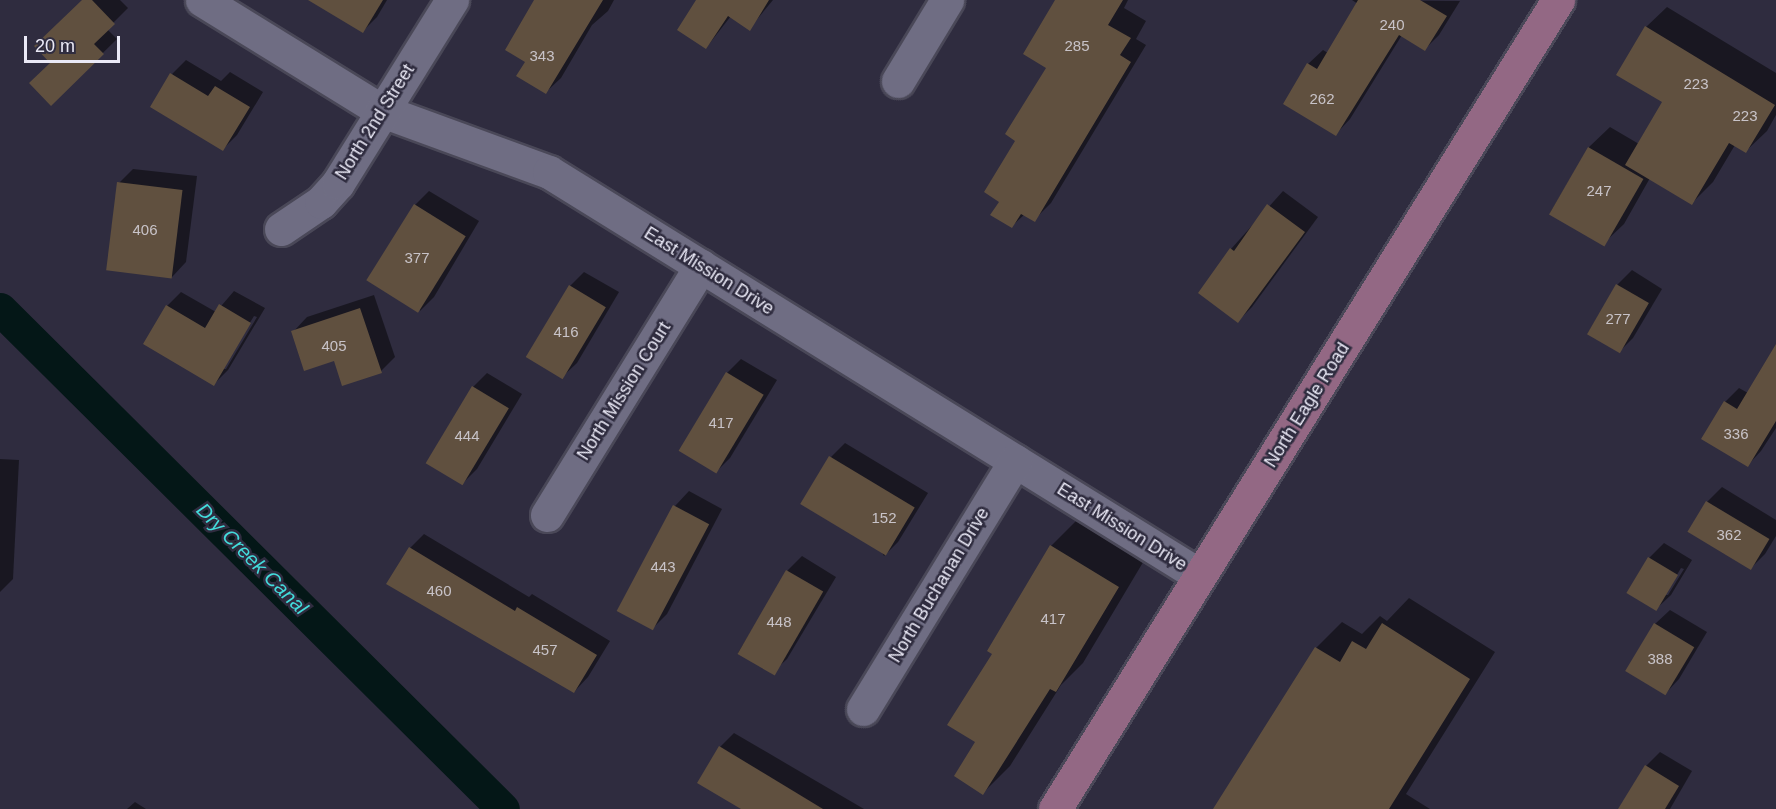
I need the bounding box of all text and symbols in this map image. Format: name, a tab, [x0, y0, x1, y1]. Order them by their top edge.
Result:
house number: 240	[1379, 16, 1405, 34]
scale bar	[27, 24, 123, 62]
text: 20 m	[35, 36, 75, 56]
house number: 285	[1064, 37, 1090, 55]
house number: 343	[529, 47, 555, 65]
street label: North 2nd Street	[331, 60, 419, 184]
house number: 223	[1683, 75, 1709, 93]
house number: 262	[1309, 90, 1335, 108]
house number: 223	[1732, 107, 1758, 125]
house number: 247	[1586, 182, 1612, 200]
house number: 406	[132, 221, 158, 239]
street label: East Mission Drive	[640, 222, 778, 320]
house number: 377	[404, 249, 430, 267]
house number: 277	[1605, 310, 1631, 328]
street label: North Mission Court	[573, 318, 675, 464]
house number: 416	[553, 323, 579, 341]
house number: 405	[321, 337, 347, 355]
street label: North Eagle Road	[1260, 339, 1354, 471]
house number: 417	[708, 414, 734, 432]
house number: 336	[1723, 425, 1749, 443]
house number: 444	[454, 427, 480, 445]
street label: East Mission Drive	[1053, 478, 1191, 576]
water label: Dry Creek Canal	[191, 498, 313, 620]
street label: North Buchanan Drive	[884, 504, 994, 666]
house number: 152	[871, 509, 897, 527]
house number: 362	[1716, 526, 1742, 544]
house number: 443	[650, 558, 676, 576]
house number: 460	[426, 582, 452, 600]
house number: 417	[1040, 610, 1066, 628]
house number: 448	[766, 613, 792, 631]
house number: 457	[532, 641, 558, 659]
house number: 388	[1647, 650, 1673, 668]

